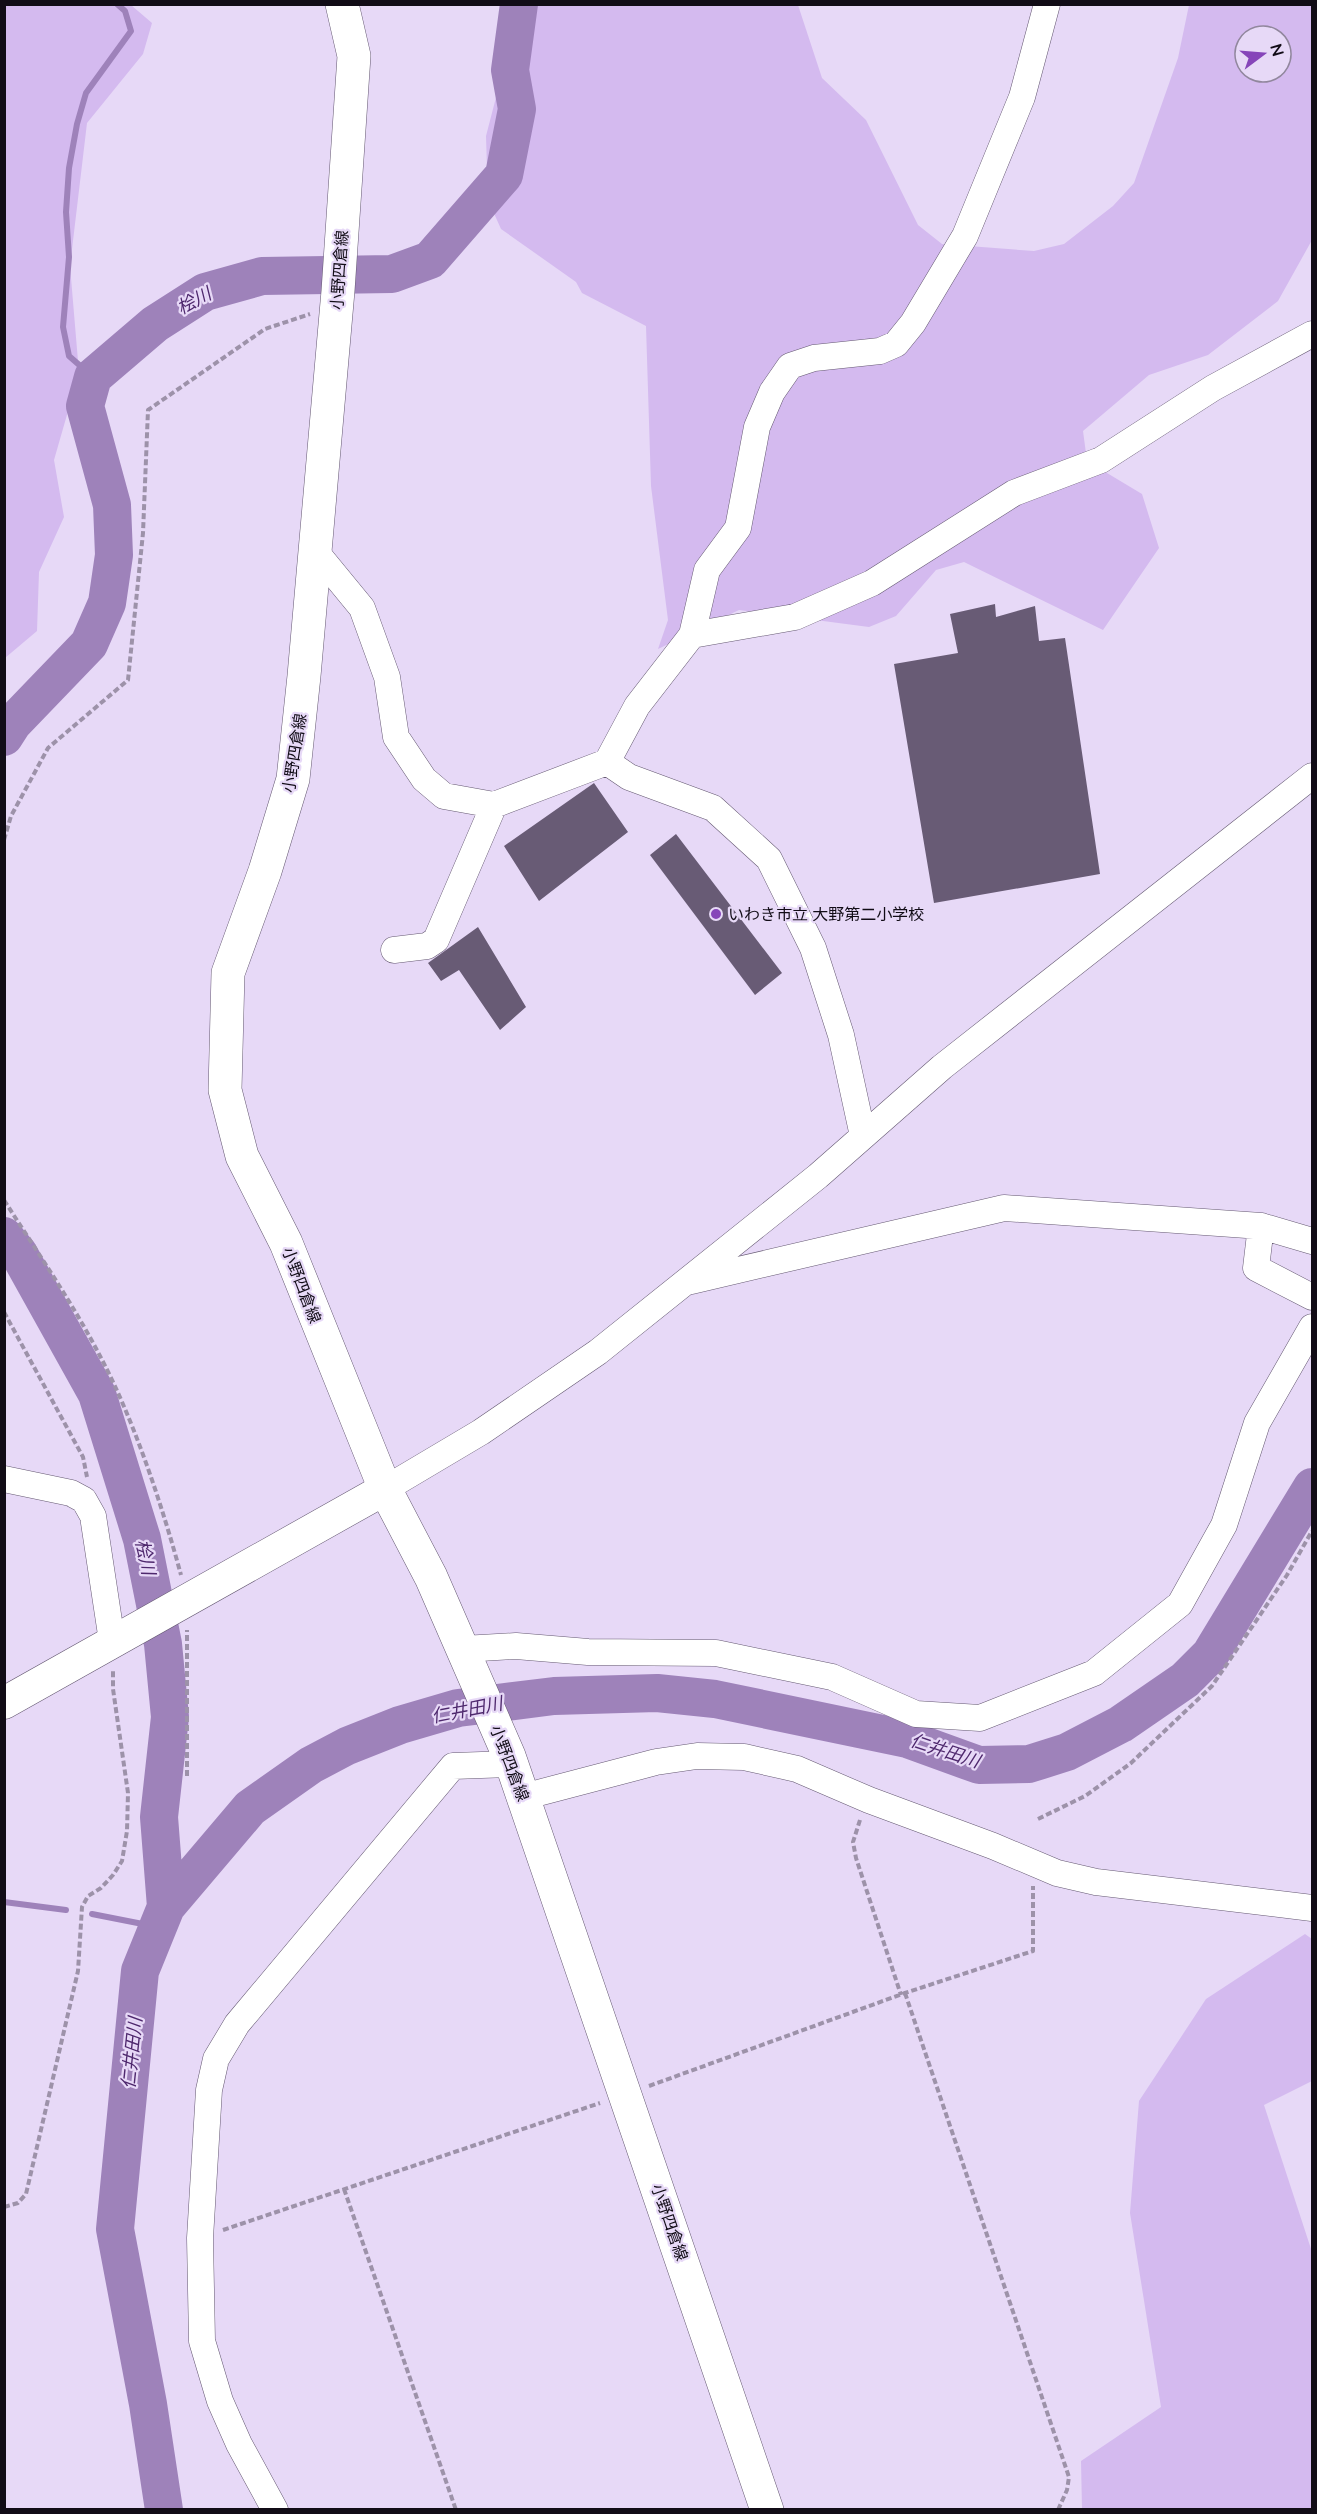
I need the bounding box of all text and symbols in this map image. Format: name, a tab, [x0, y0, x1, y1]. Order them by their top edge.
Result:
north arrow	[1233, 24, 1293, 84]
text: N	[1266, 41, 1289, 58]
street label: 小野四倉線	[326, 229, 352, 311]
water label: 桧川	[172, 281, 217, 319]
street label: 小野四倉線	[278, 712, 310, 794]
place label: いわき市立 大野第二小学校	[728, 904, 924, 924]
marker: いわき市立 大野第二小学校	[709, 907, 723, 921]
street label: 小野四倉線	[278, 1244, 326, 1326]
water label: 桧川	[130, 1537, 161, 1579]
water label: 仁井田川	[429, 1691, 506, 1728]
street label: 小野四倉線	[486, 1722, 534, 1804]
water label: 仁井田川	[907, 1728, 985, 1773]
water label: 仁井田川	[116, 2014, 147, 2090]
street label: 小野四倉線	[648, 2181, 692, 2263]

